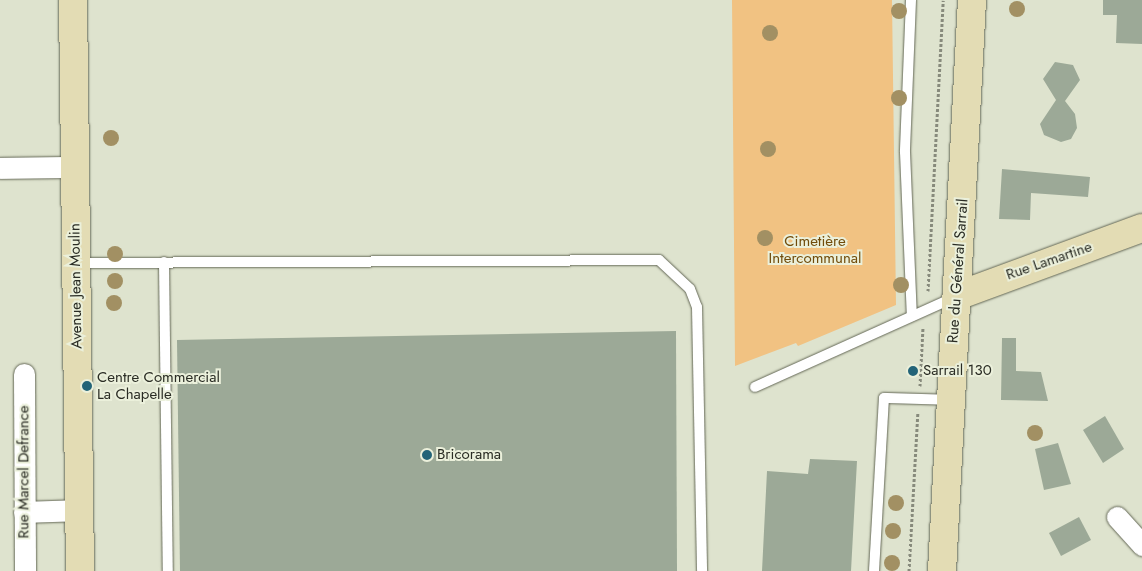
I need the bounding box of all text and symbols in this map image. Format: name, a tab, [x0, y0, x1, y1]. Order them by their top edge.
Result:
street label: Rue du Général Sarrail	[944, 198, 972, 344]
street label: Avenue Jean Moulin	[66, 223, 86, 349]
park label: Cimetière Intercommunal	[769, 232, 861, 267]
street label: Rue Lamartine	[1004, 238, 1094, 284]
place label: Sarrail 130	[923, 362, 992, 380]
marker: Sarrail 130	[907, 365, 919, 377]
place label: Centre Commercial La Chapelle	[97, 368, 220, 403]
marker: Centre Commercial La Chapelle	[81, 380, 93, 392]
street label: Rue Marcel Defrance	[15, 406, 33, 538]
place label: Bricorama	[437, 446, 501, 464]
marker: Bricorama	[421, 449, 433, 461]

